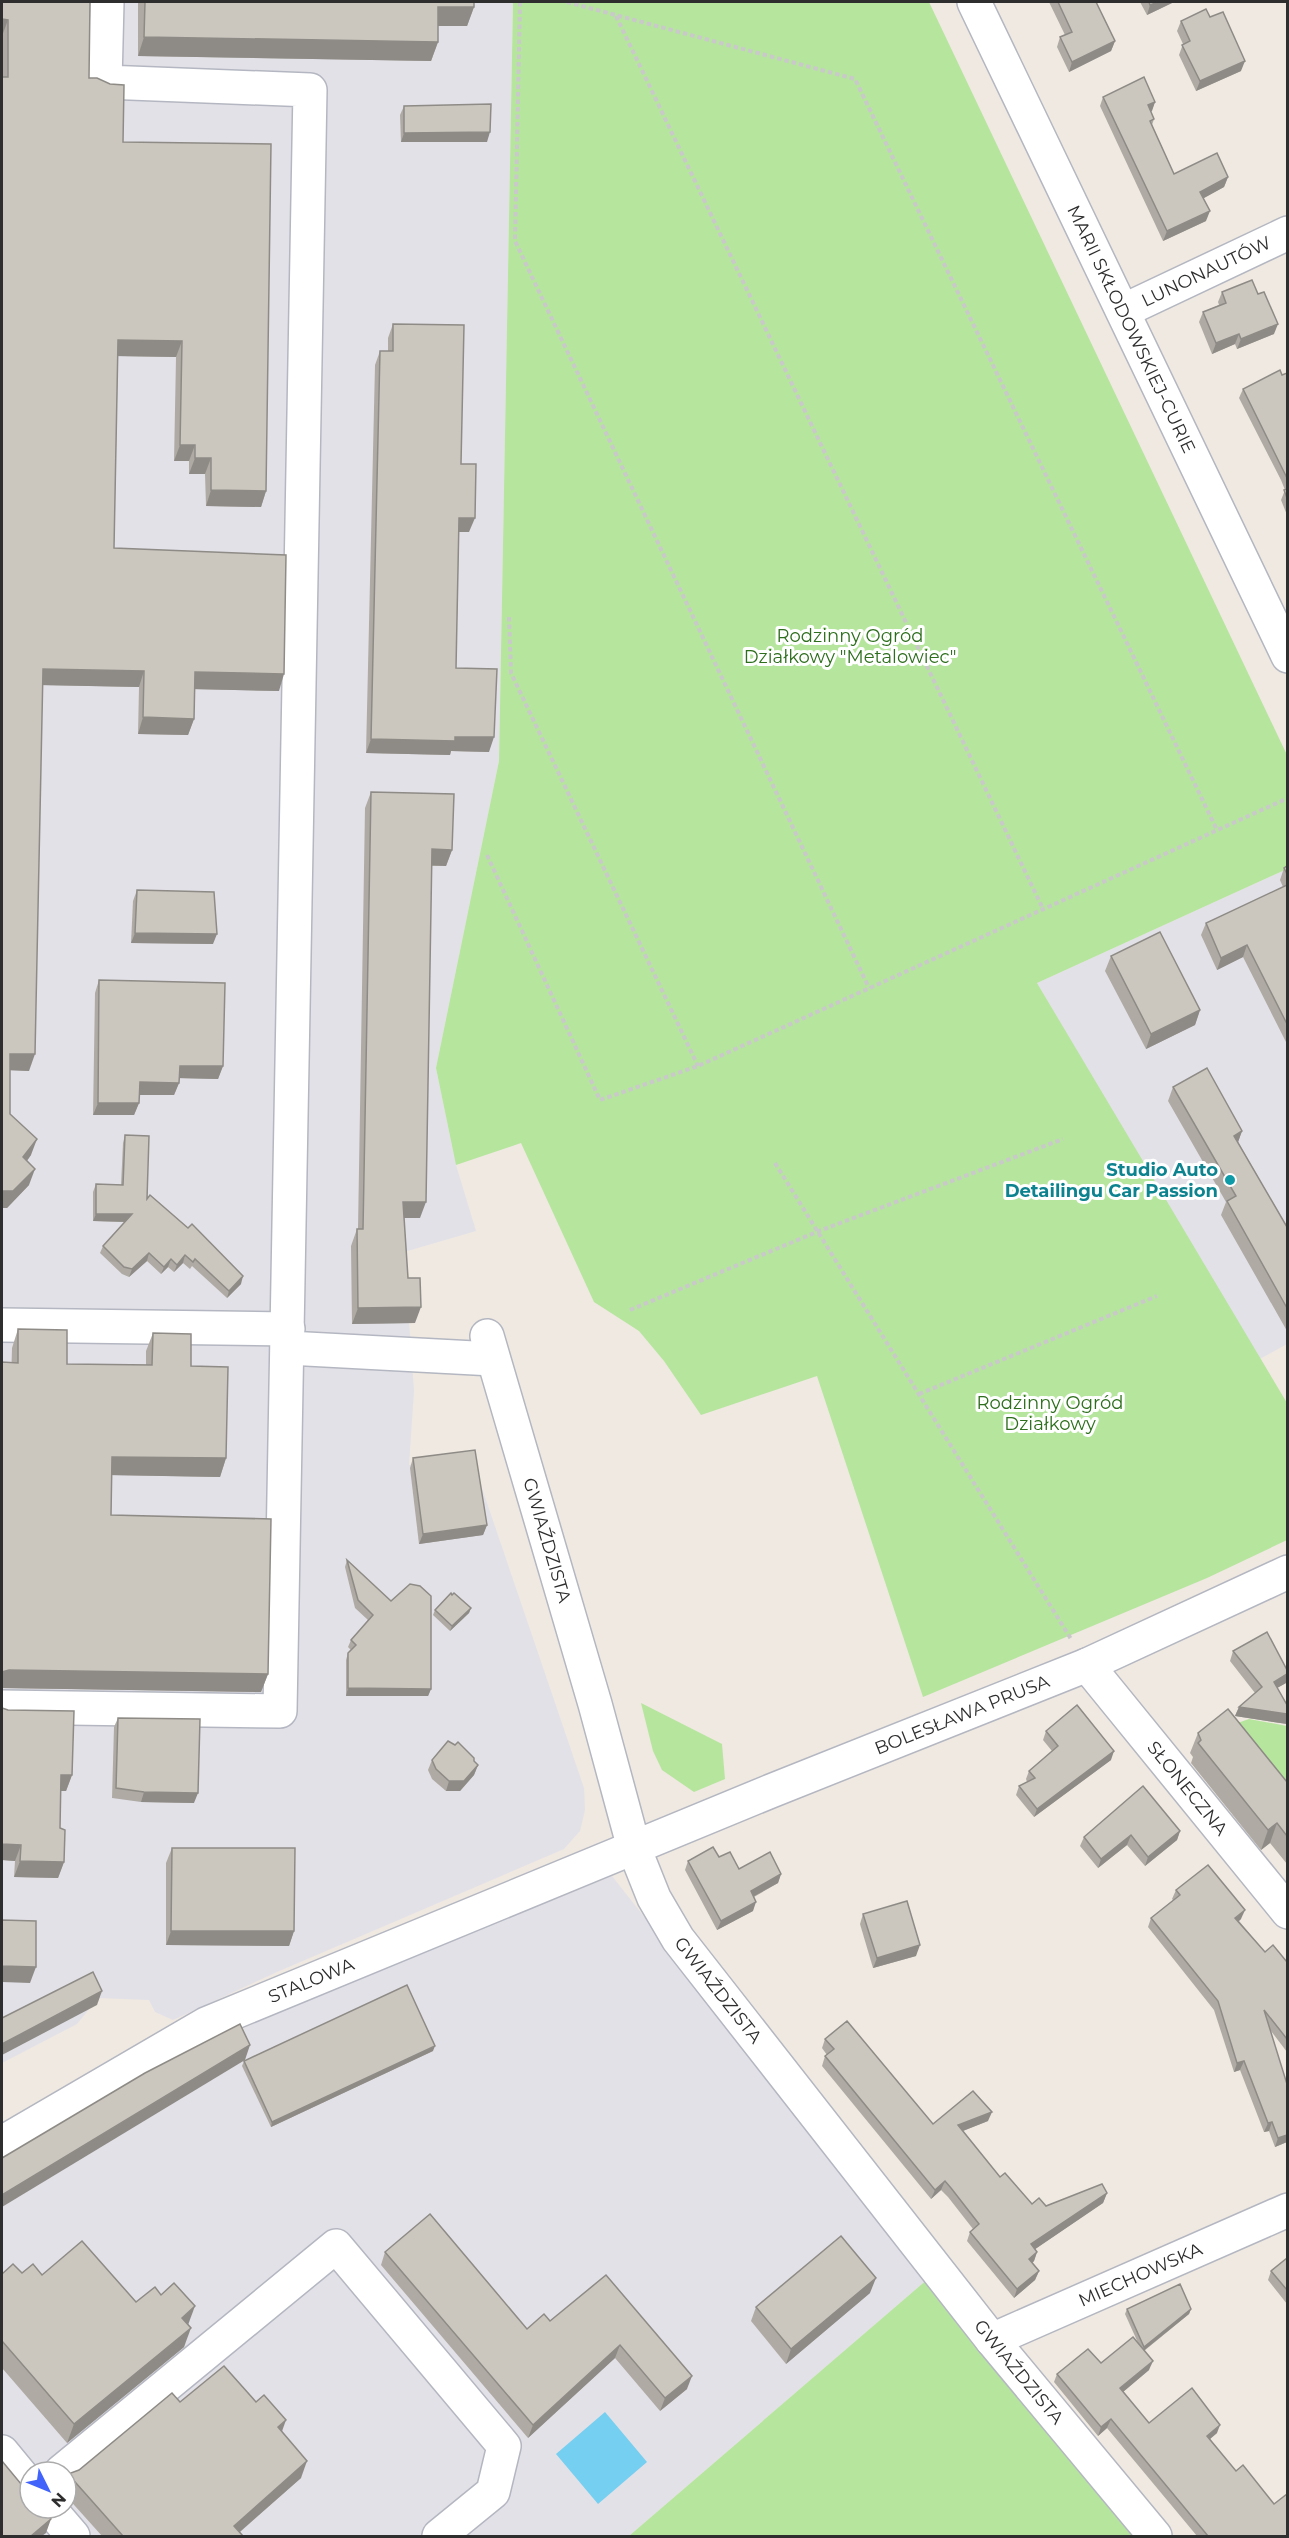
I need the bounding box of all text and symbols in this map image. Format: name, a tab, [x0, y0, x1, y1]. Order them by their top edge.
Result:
street label: MARII SKŁODOWSKIEJ-CURIE	[1062, 202, 1200, 457]
street label: LUNONAUTÓW	[1138, 232, 1274, 312]
park label: Rodzinny Ogród Działkowy "Metalowiec"	[744, 625, 956, 668]
place label: Studio Auto Detailingu Car Passion	[1005, 1159, 1218, 1202]
marker: Studio Auto Detailingu Car Passion	[1223, 1173, 1237, 1187]
park label: Rodzinny Ogród Działkowy	[977, 1392, 1123, 1435]
street label: GWIAŹDZISTA	[518, 1475, 576, 1606]
street label: BOLESŁAWA PRUSA	[871, 1670, 1053, 1760]
street label: SŁONECZNA	[1142, 1737, 1232, 1840]
street label: GWIAŹDZISTA	[670, 1933, 767, 2048]
street label: STALOWA	[265, 1953, 358, 2008]
street label: MIECHOWSKA	[1075, 2238, 1206, 2312]
street label: GWIAŹDZISTA	[969, 2315, 1068, 2429]
north arrow	[18, 2460, 78, 2520]
text: N	[47, 2489, 70, 2511]

